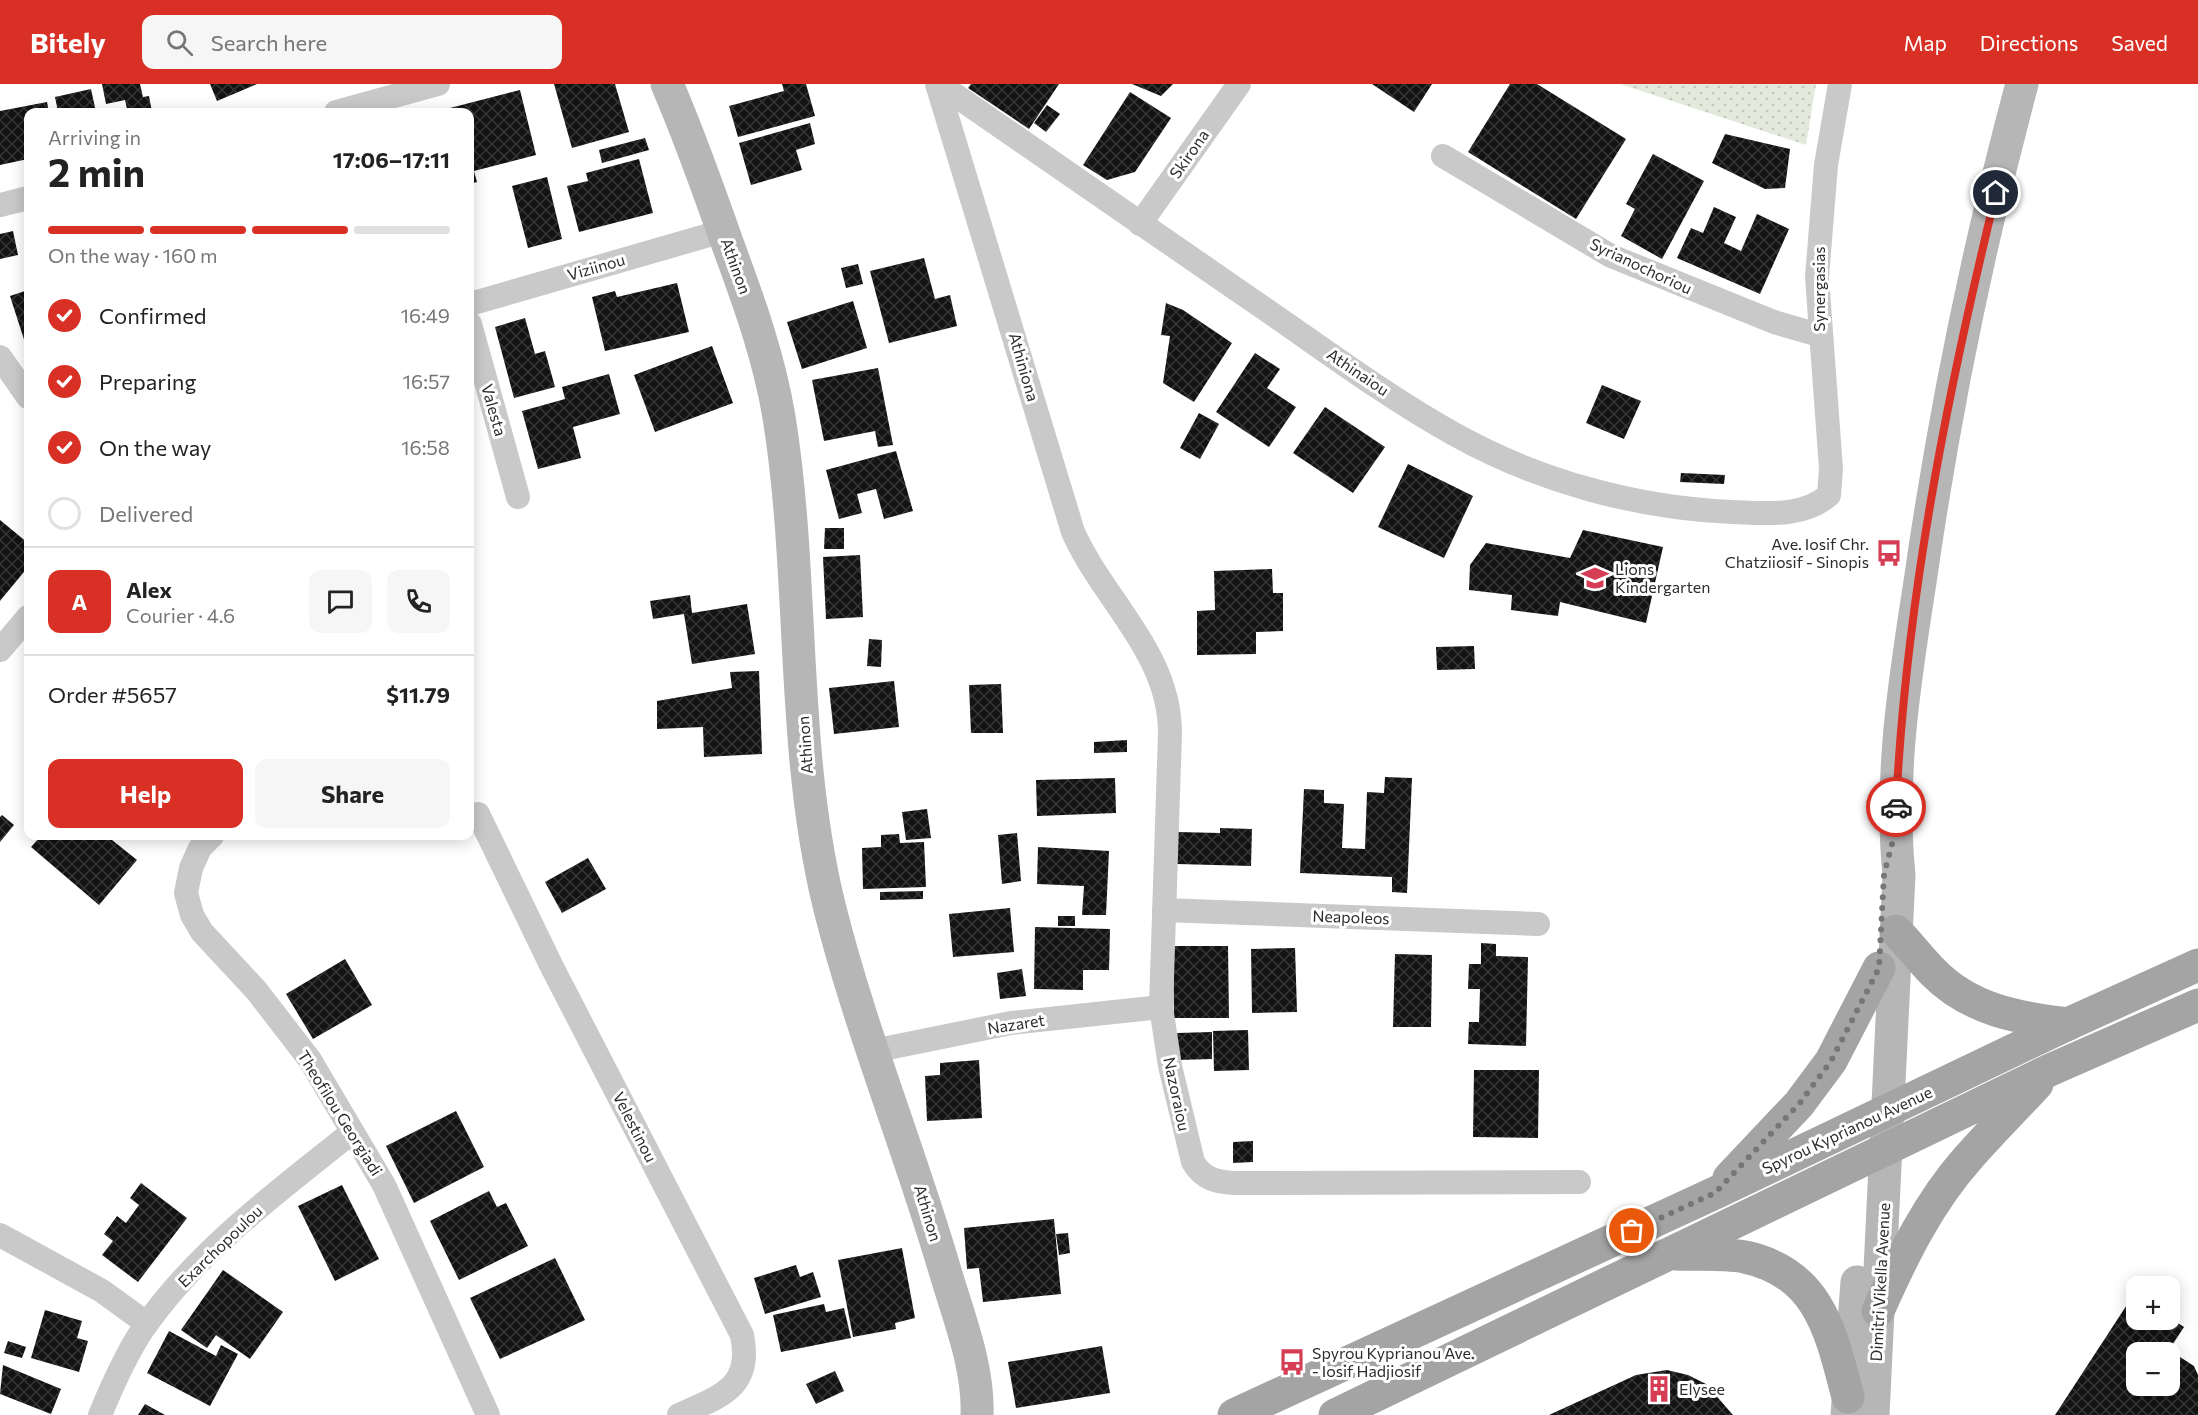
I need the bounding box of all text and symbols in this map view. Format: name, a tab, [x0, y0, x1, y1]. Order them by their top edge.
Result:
search box	[142, 15, 562, 69]
text: Bitely	[30, 25, 106, 59]
icon: search	[163, 26, 196, 59]
text: Search here	[211, 29, 327, 56]
text: Map	[1904, 30, 1947, 55]
text: Directions	[1980, 30, 2078, 55]
text: Saved	[2111, 30, 2168, 55]
text: Arriving in	[48, 125, 141, 149]
street label: Skirona	[1165, 126, 1212, 182]
text: 17:06–17:11	[333, 146, 450, 173]
text: 2 min	[48, 147, 145, 195]
pin	[1970, 167, 2021, 218]
icon: home	[1979, 176, 2012, 209]
street label: Syrianochoriou	[1587, 234, 1695, 298]
street label: Athinon	[718, 235, 755, 296]
text: On the way · 160 m	[48, 243, 217, 267]
street label: Synergasias	[1809, 246, 1828, 332]
street label: Viziinou	[565, 249, 627, 284]
icon: check	[48, 299, 81, 332]
text: Confirmed	[99, 302, 206, 329]
text: 16:49	[400, 303, 450, 327]
street label: Athiniona	[1006, 330, 1043, 403]
street label: Athinaiou	[1324, 344, 1393, 399]
icon: check	[48, 365, 81, 398]
text: Preparing	[99, 368, 196, 395]
text: 16:57	[403, 369, 450, 393]
street label: Valesta	[478, 382, 511, 438]
icon: check	[48, 431, 81, 464]
text: On the way	[99, 434, 211, 461]
text: 16:58	[401, 435, 450, 459]
text: Delivered	[99, 500, 193, 527]
place label: Ave. Iosif Chr. Chatziiosif - Sinopis	[1725, 534, 1869, 571]
bus stop icon: Ave. Iosif Chr. Chatziiosif - Sinopis	[1874, 538, 1904, 568]
place label: Lions Kindergarten	[1615, 559, 1710, 596]
school or university icon: Lions Kindergarten	[1580, 563, 1610, 593]
button: chat	[309, 570, 372, 633]
button: phone	[387, 570, 450, 633]
text: Alex	[126, 576, 172, 603]
text: A	[72, 588, 87, 615]
text: Courier · 4.6	[126, 603, 235, 627]
text: Order #5657	[48, 681, 177, 708]
text: $11.79	[386, 681, 450, 708]
street label: Athinon	[793, 715, 816, 775]
button: Help	[48, 759, 243, 828]
button: Share	[255, 759, 450, 828]
courier	[1866, 777, 1926, 837]
icon: car	[1880, 791, 1913, 824]
street label: Neapoleos	[1312, 906, 1390, 927]
street label: Nazaret	[986, 1010, 1046, 1037]
street label: Theofilou Georgiadi	[294, 1047, 387, 1179]
street label: Nazoraiou	[1160, 1055, 1195, 1133]
street label: Spyrou Kyprianou Avenue	[1759, 1082, 1935, 1177]
street label: Velestinou	[610, 1088, 661, 1165]
street label: Athinon	[911, 1182, 946, 1243]
street label: Exarchopoulou	[174, 1201, 266, 1291]
street label: Dimitri Vikella Avenue	[1866, 1202, 1893, 1362]
pin	[1606, 1205, 1657, 1256]
icon: bag	[1615, 1214, 1648, 1247]
map controls	[2126, 1276, 2180, 1396]
button: +	[2126, 1276, 2180, 1330]
button: −	[2126, 1342, 2180, 1396]
place label: Spyrou Kyprianou Ave. - Iosif Hadjiosif	[1312, 1343, 1475, 1380]
bus stop icon: Spyrou Kyprianou Ave. - Iosif Hadjiosif	[1277, 1347, 1307, 1377]
building icon: Elysee	[1644, 1374, 1674, 1404]
place label: Elysee	[1679, 1379, 1725, 1398]

